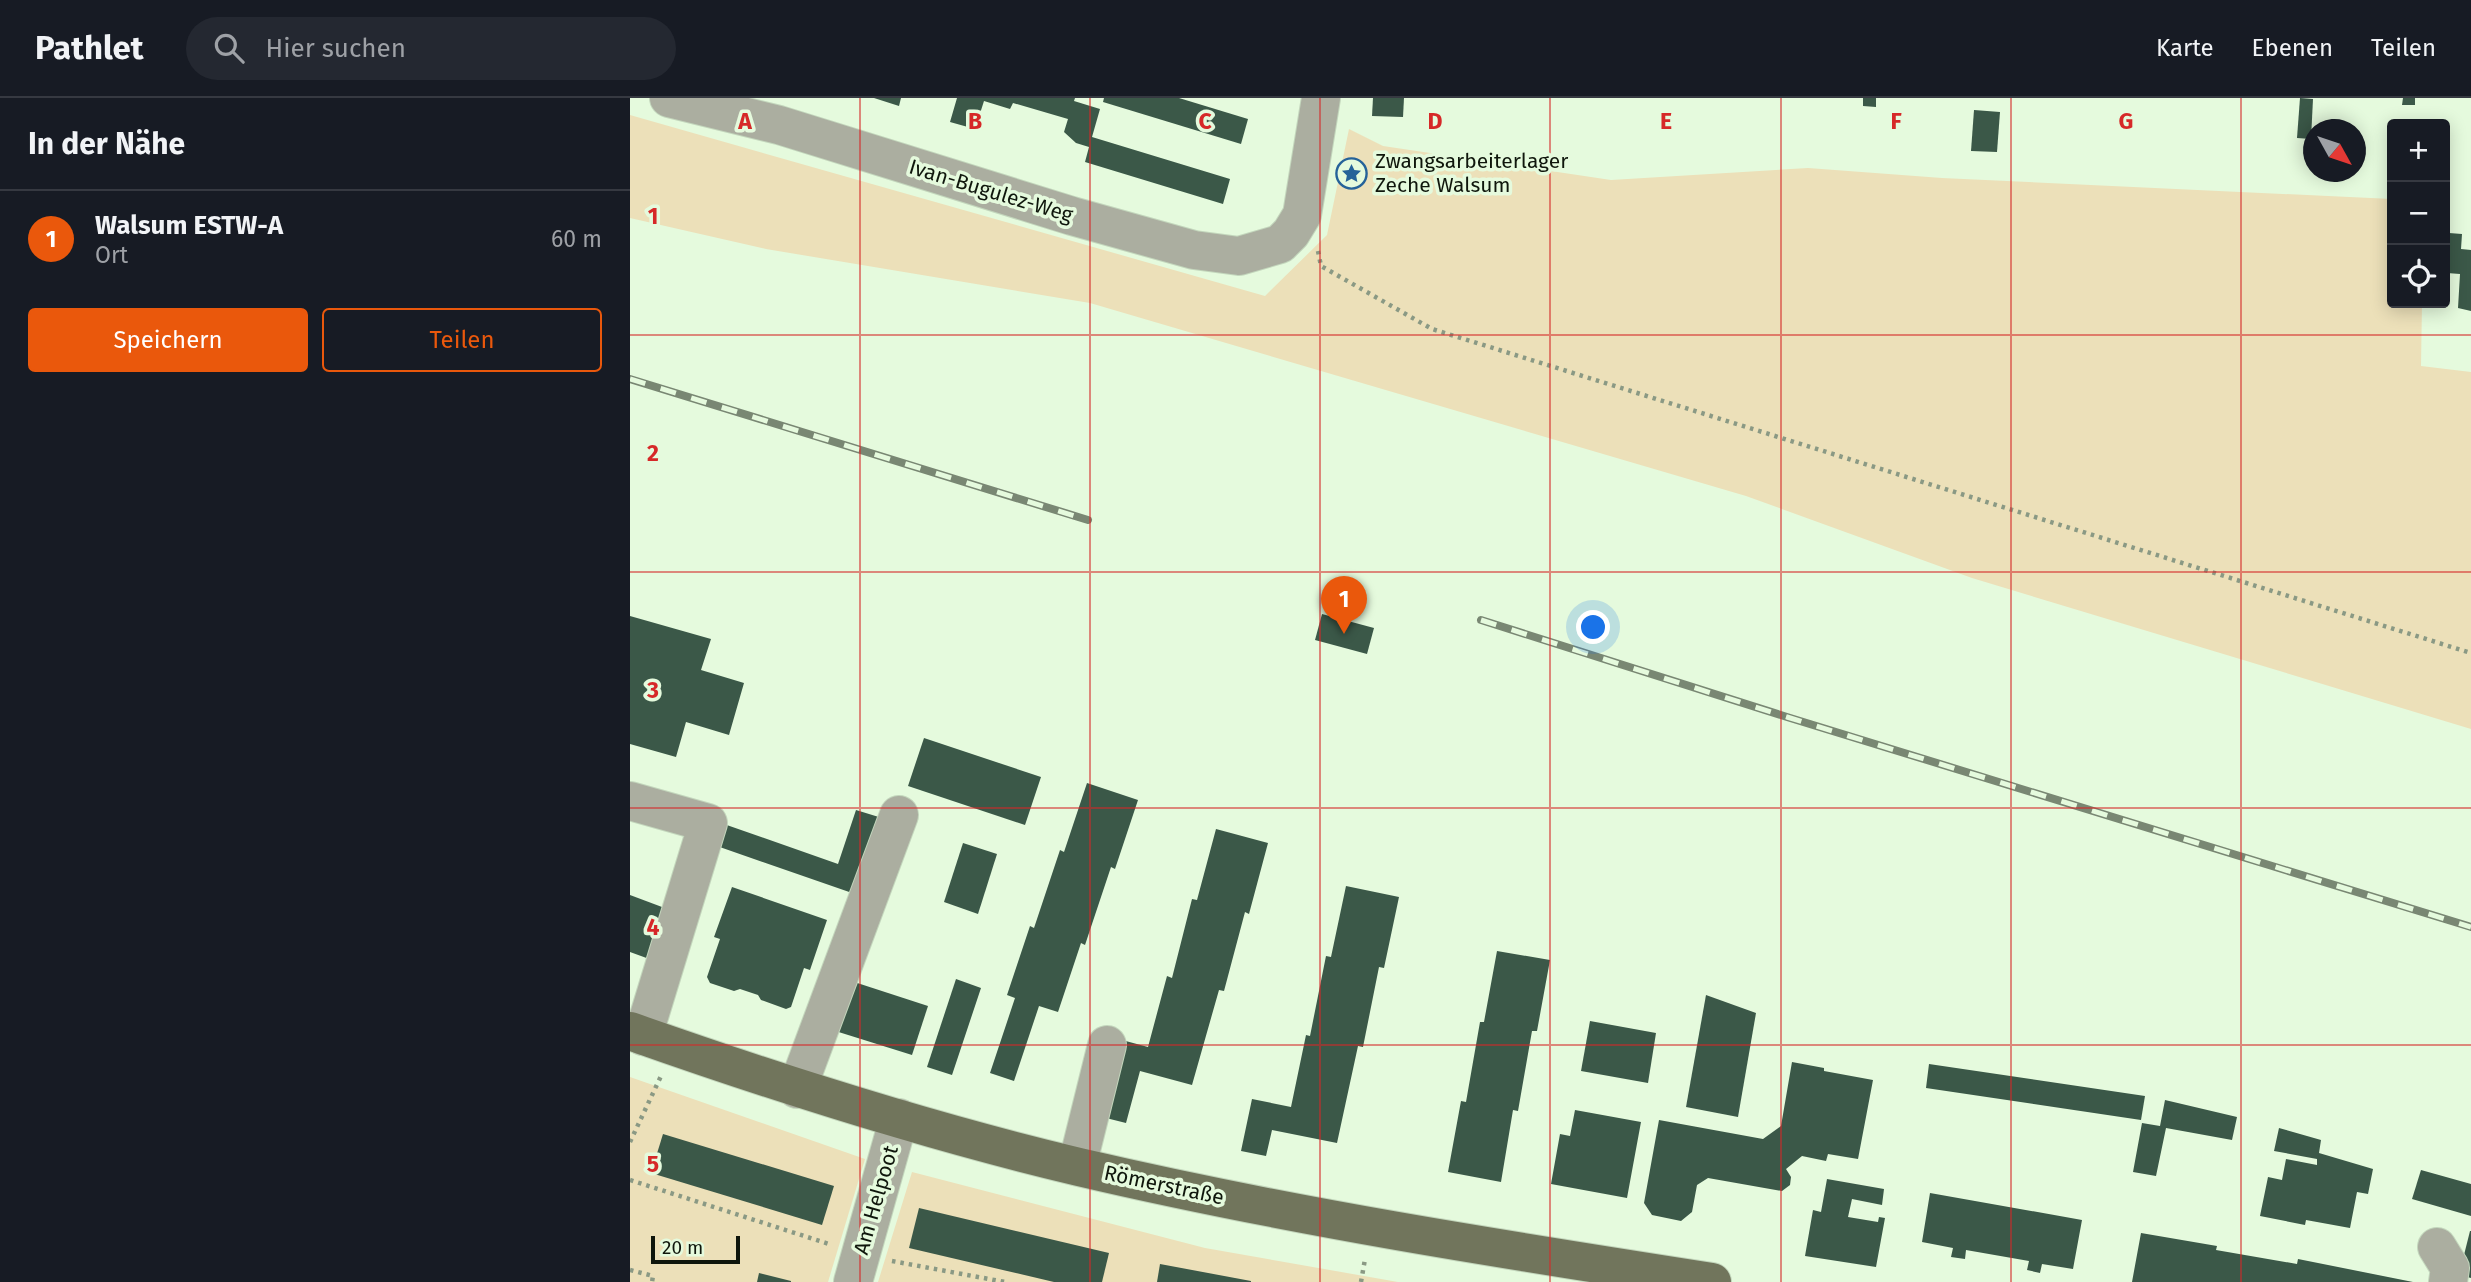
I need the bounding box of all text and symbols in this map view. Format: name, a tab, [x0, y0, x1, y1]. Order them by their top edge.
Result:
search box	[186, 17, 676, 80]
text: Pathlet	[35, 28, 144, 68]
icon: search	[210, 29, 248, 67]
text: Hier suchen	[266, 33, 406, 64]
text: Karte	[2156, 34, 2214, 62]
text: Ebenen	[2252, 34, 2333, 62]
text: Teilen	[2371, 34, 2436, 62]
text: A	[737, 107, 752, 135]
text: B	[968, 107, 982, 135]
text: C	[1198, 107, 1212, 135]
text: D	[1428, 107, 1443, 135]
text: E	[1660, 107, 1672, 135]
text: F	[1890, 107, 1902, 135]
text: G	[2119, 107, 2133, 135]
north arrow	[2303, 119, 2366, 182]
map controls	[2387, 119, 2450, 308]
button: +	[2387, 119, 2450, 182]
text: In der Nähe	[28, 126, 185, 162]
place label: Zwangsarbeiterlager Zeche Walsum	[1375, 148, 1568, 198]
street label: Ivan-Bugulez-Weg	[906, 154, 1076, 228]
place icon: Zwangsarbeiterlager Zeche Walsum	[1335, 156, 1369, 190]
button: −	[2387, 182, 2450, 245]
text: 1	[648, 202, 658, 230]
text: Walsum ESTW-A	[95, 210, 283, 241]
text: 1	[46, 225, 56, 253]
text: 60 m	[551, 225, 602, 253]
text: Ort	[95, 241, 128, 269]
button: locate	[2387, 245, 2450, 308]
button: Speichern	[28, 308, 308, 372]
button: Teilen	[322, 308, 602, 372]
text: 2	[647, 439, 659, 467]
pin: 1	[1321, 576, 1367, 634]
your location	[1576, 610, 1610, 644]
text: 3	[646, 676, 659, 704]
text: 4	[647, 913, 660, 941]
street label: Am Helpoot	[848, 1142, 904, 1257]
text: 5	[647, 1150, 659, 1178]
street label: Römerstraße	[1102, 1160, 1226, 1210]
scale bar	[651, 1233, 740, 1265]
text: 20 m	[662, 1236, 703, 1259]

